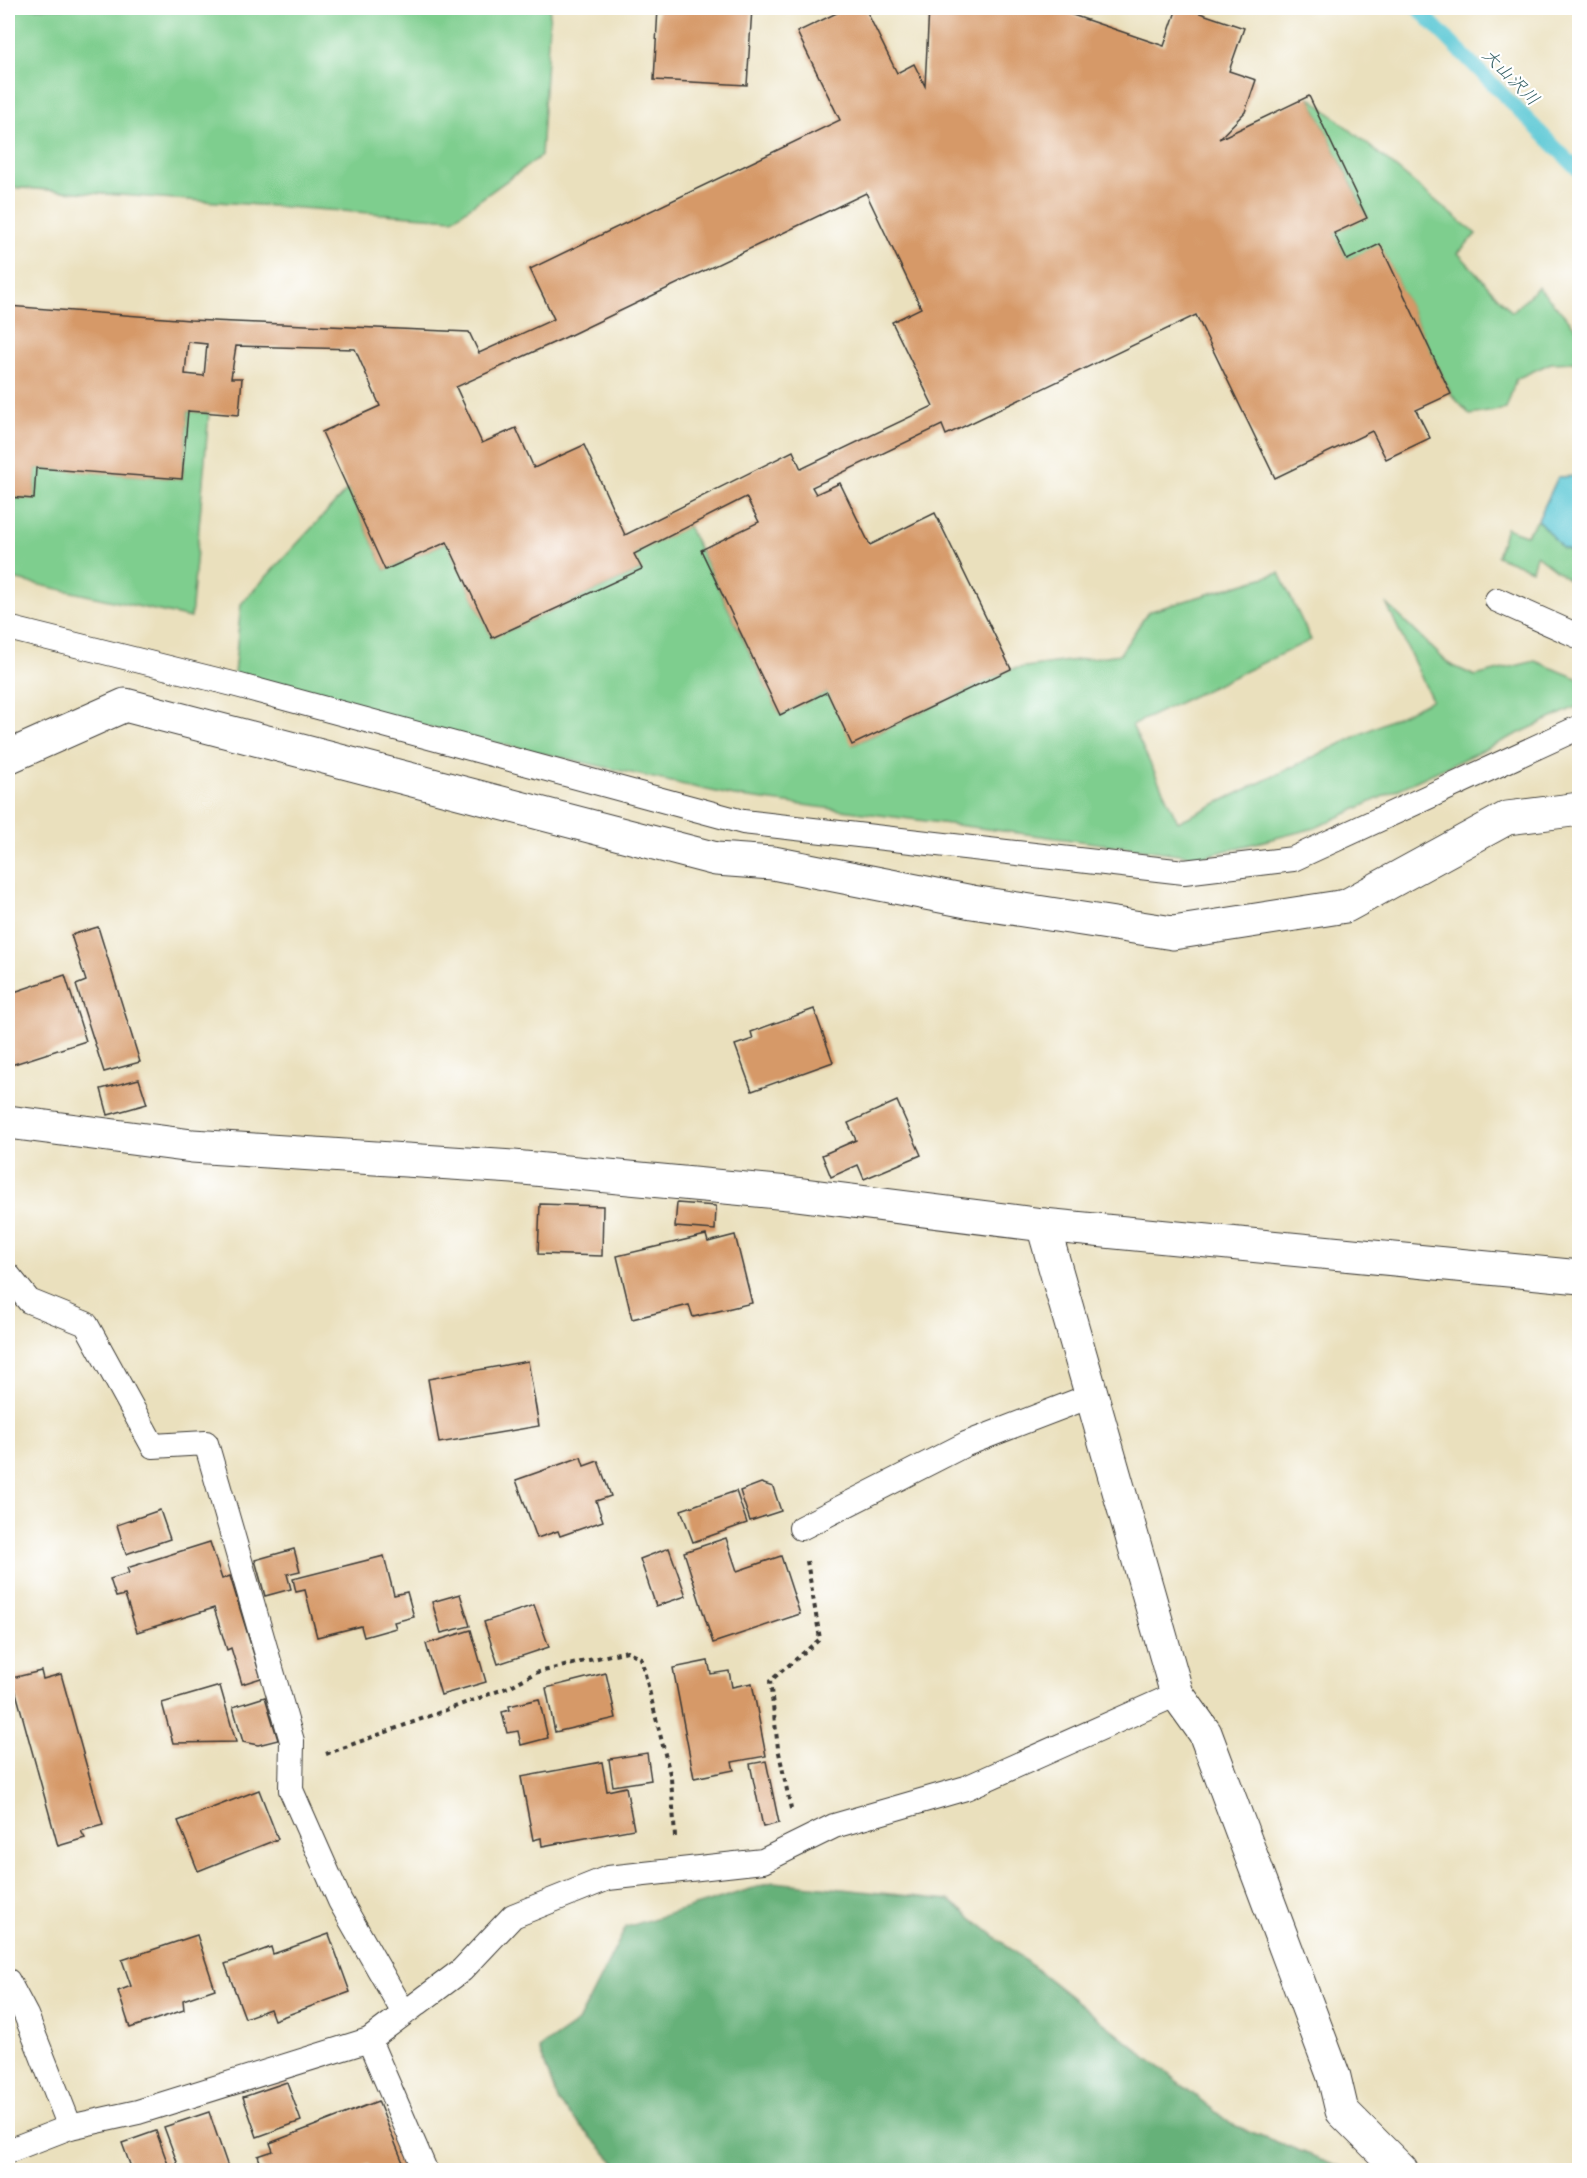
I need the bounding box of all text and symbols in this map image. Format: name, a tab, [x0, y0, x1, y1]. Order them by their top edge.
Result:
water label: 大山沢川	[1477, 43, 1545, 111]

